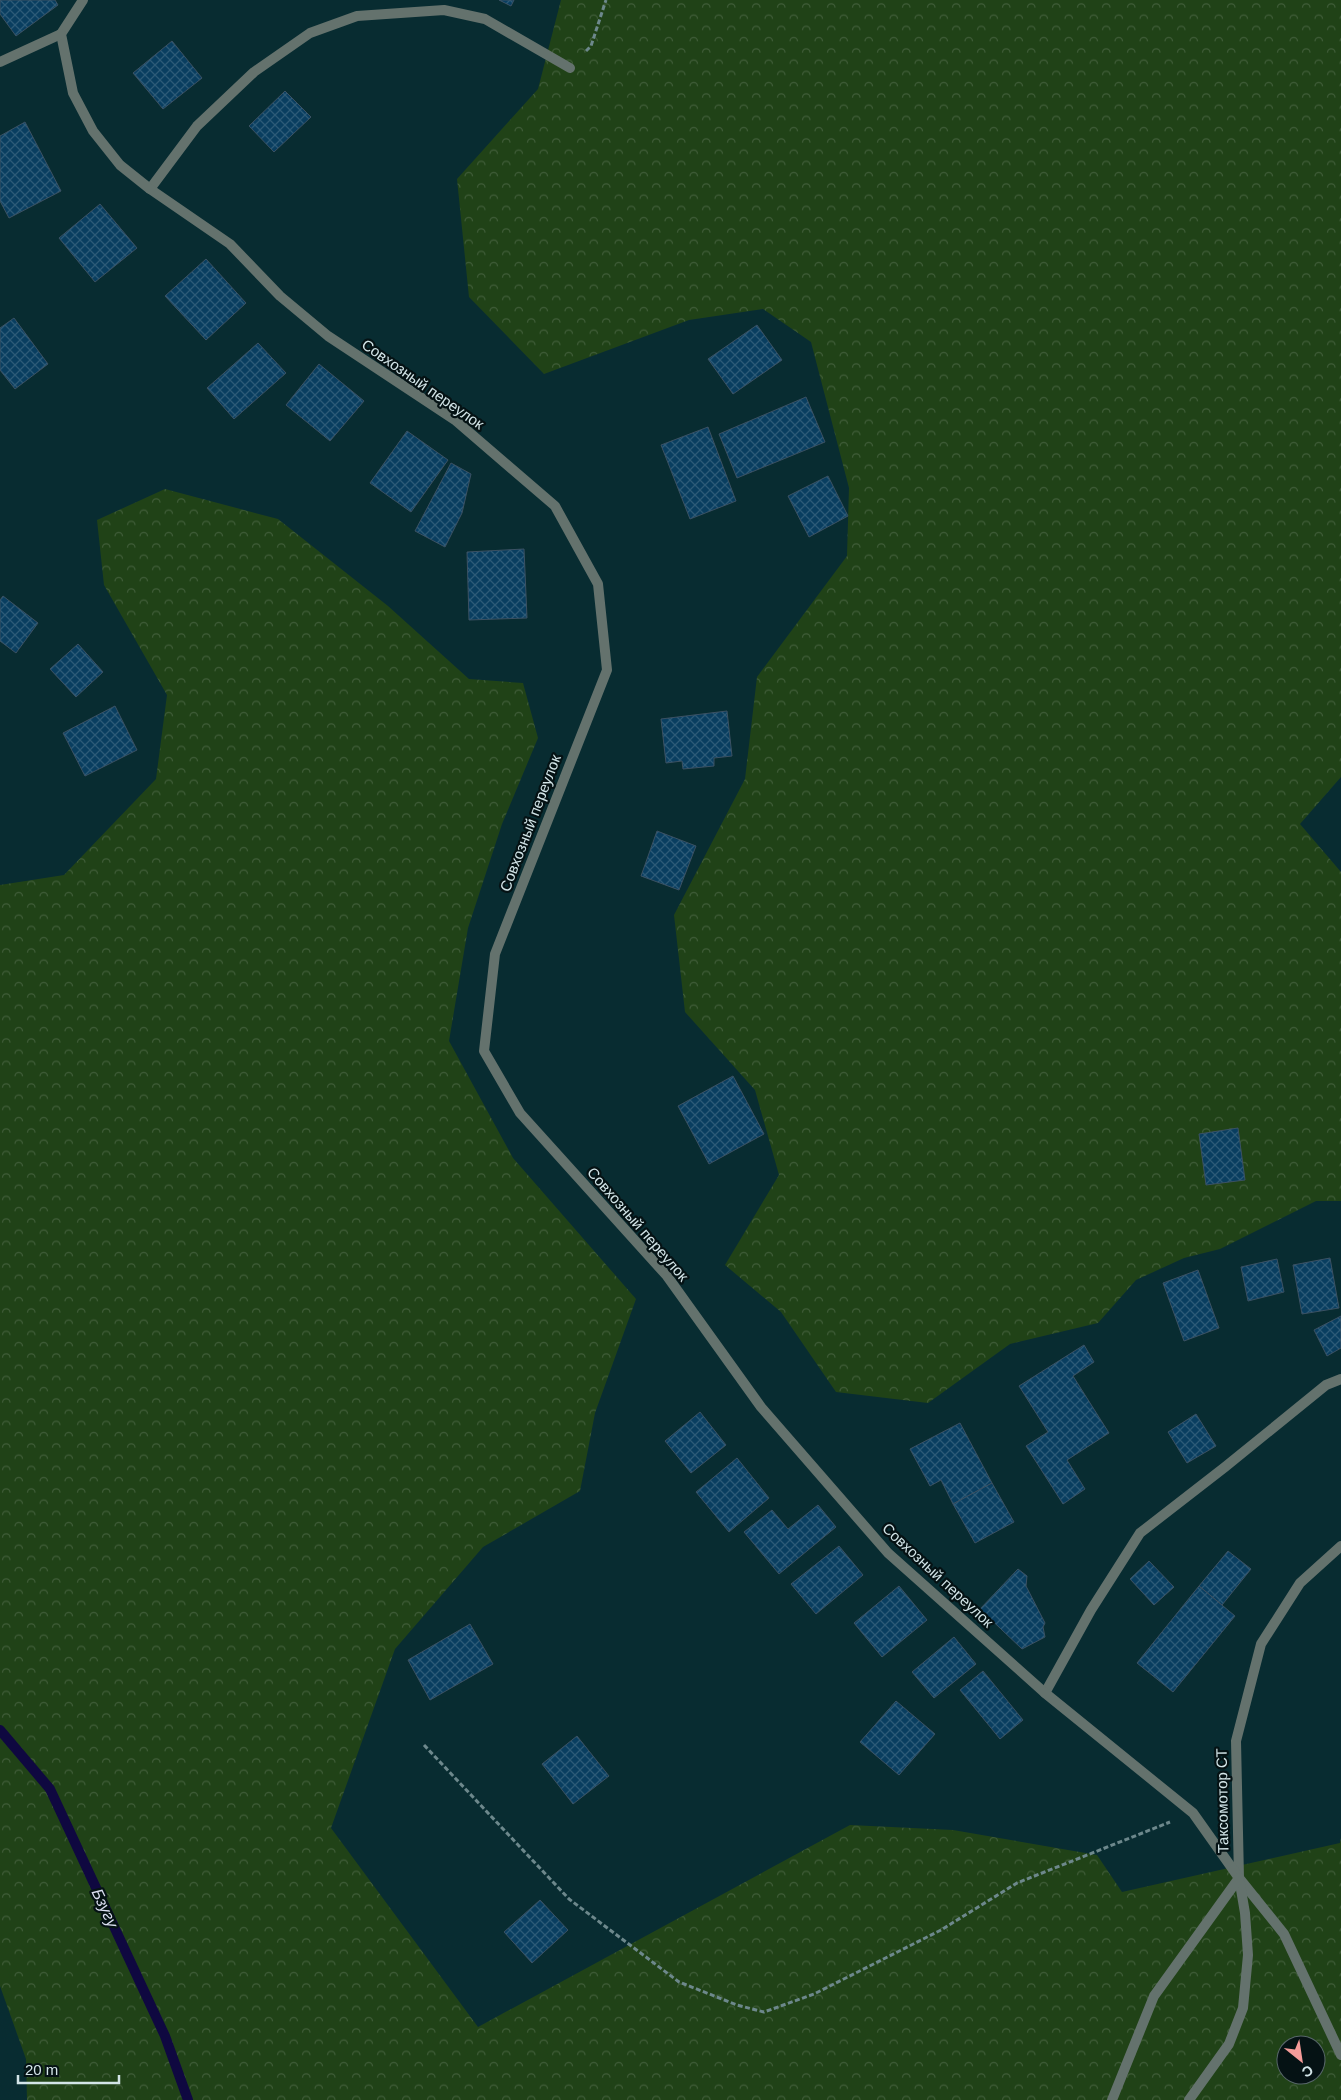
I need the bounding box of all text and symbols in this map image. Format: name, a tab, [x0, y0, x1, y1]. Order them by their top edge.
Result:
street label: Совхозный переулок	[359, 335, 488, 433]
street label: Совхозный переулок	[496, 752, 564, 894]
street label: Совхозный переулок	[584, 1164, 692, 1285]
street label: Совхозный переулок	[879, 1519, 997, 1631]
street label: Таксомотор СТ	[1213, 1748, 1231, 1854]
water label: Бзугу	[89, 1886, 122, 1931]
north arrow	[1276, 2035, 1326, 2085]
scale bar	[18, 2052, 119, 2084]
text: 20 m	[25, 2061, 58, 2078]
text: С	[1299, 2062, 1316, 2081]

